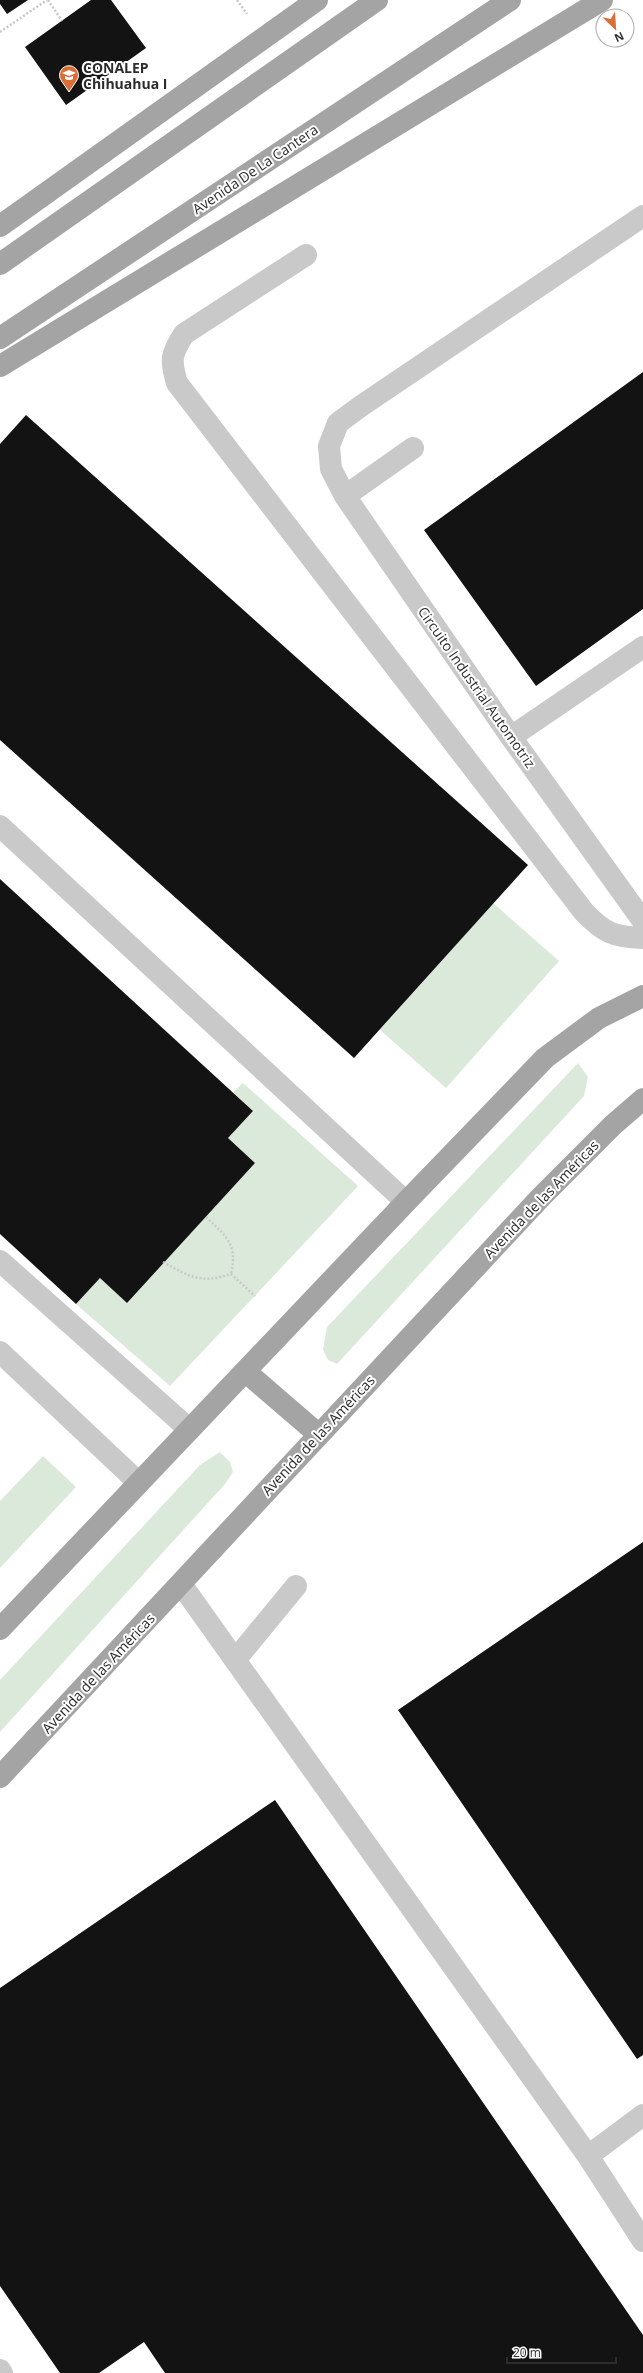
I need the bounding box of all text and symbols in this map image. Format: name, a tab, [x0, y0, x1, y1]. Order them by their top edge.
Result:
north arrow	[595, 8, 635, 48]
text: N	[612, 29, 627, 46]
place label: CONALEP Chihuahua I	[83, 58, 167, 93]
school or university icon: CONALEP Chihuahua I	[58, 64, 80, 92]
street label: Avenida De La Cantera	[188, 120, 322, 218]
street label: Circuito Industrial Automotriz	[414, 603, 540, 772]
street label: Avenida de las Américas	[479, 1135, 603, 1262]
street label: Avenida de las Américas	[257, 1371, 379, 1499]
street label: Avenida de las Américas	[37, 1609, 159, 1737]
scale bar	[507, 2339, 616, 2365]
text: 20 m	[513, 2344, 541, 2361]

